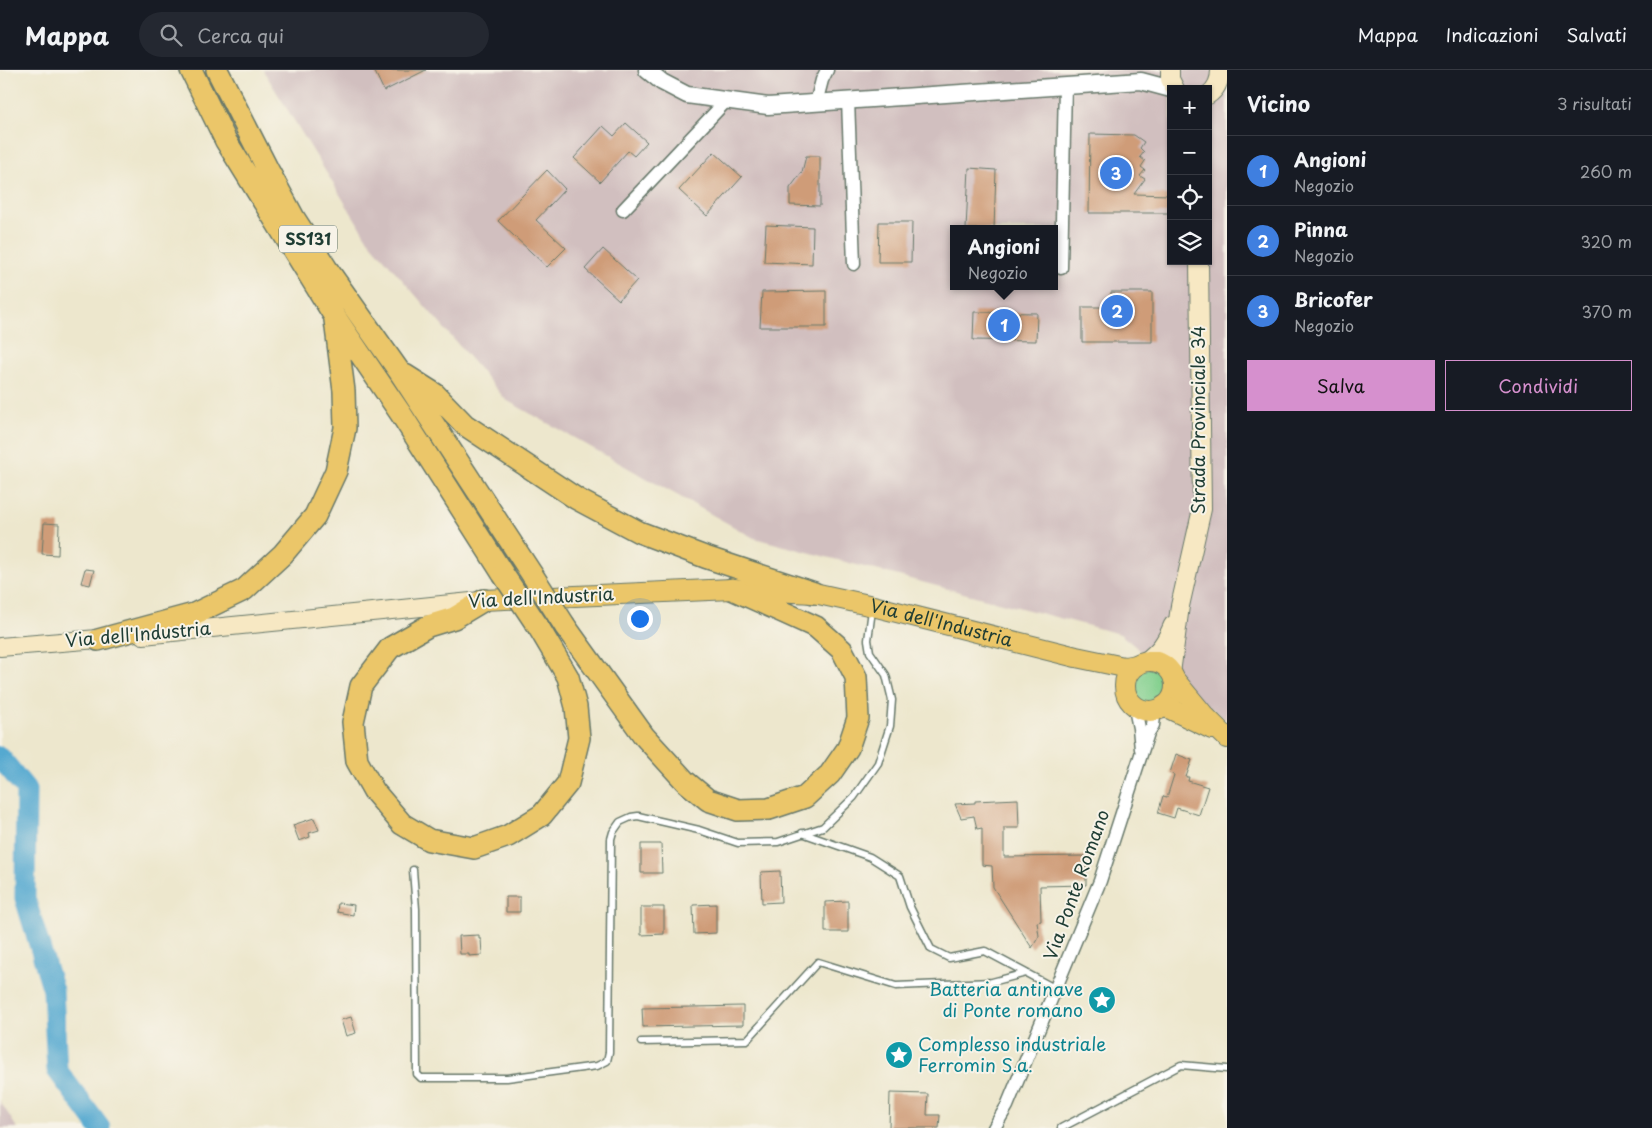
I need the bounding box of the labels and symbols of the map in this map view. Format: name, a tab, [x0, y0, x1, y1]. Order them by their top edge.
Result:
pin: 3	[1100, 154, 1132, 192]
road number: SS131	[279, 226, 337, 252]
pin: 2	[1101, 292, 1133, 330]
pin: 1	[988, 306, 1020, 344]
street label: Strada Provinciale 34	[1184, 325, 1211, 515]
street label: Via dell'Industria	[467, 579, 615, 614]
street label: Via dell'Industria	[867, 591, 1016, 653]
your location	[627, 606, 653, 632]
street label: Via dell'Industria	[64, 614, 212, 653]
street label: Via Ponte Romano	[1036, 805, 1115, 964]
place label: Batteria antinave di Ponte romano	[929, 975, 1083, 1023]
place icon: Batteria antinave di Ponte romano	[1087, 985, 1117, 1015]
place label: Complesso industriale Ferromin S.a.	[918, 1030, 1106, 1078]
place icon: Complesso industriale Ferromin S.a.	[884, 1040, 914, 1070]

